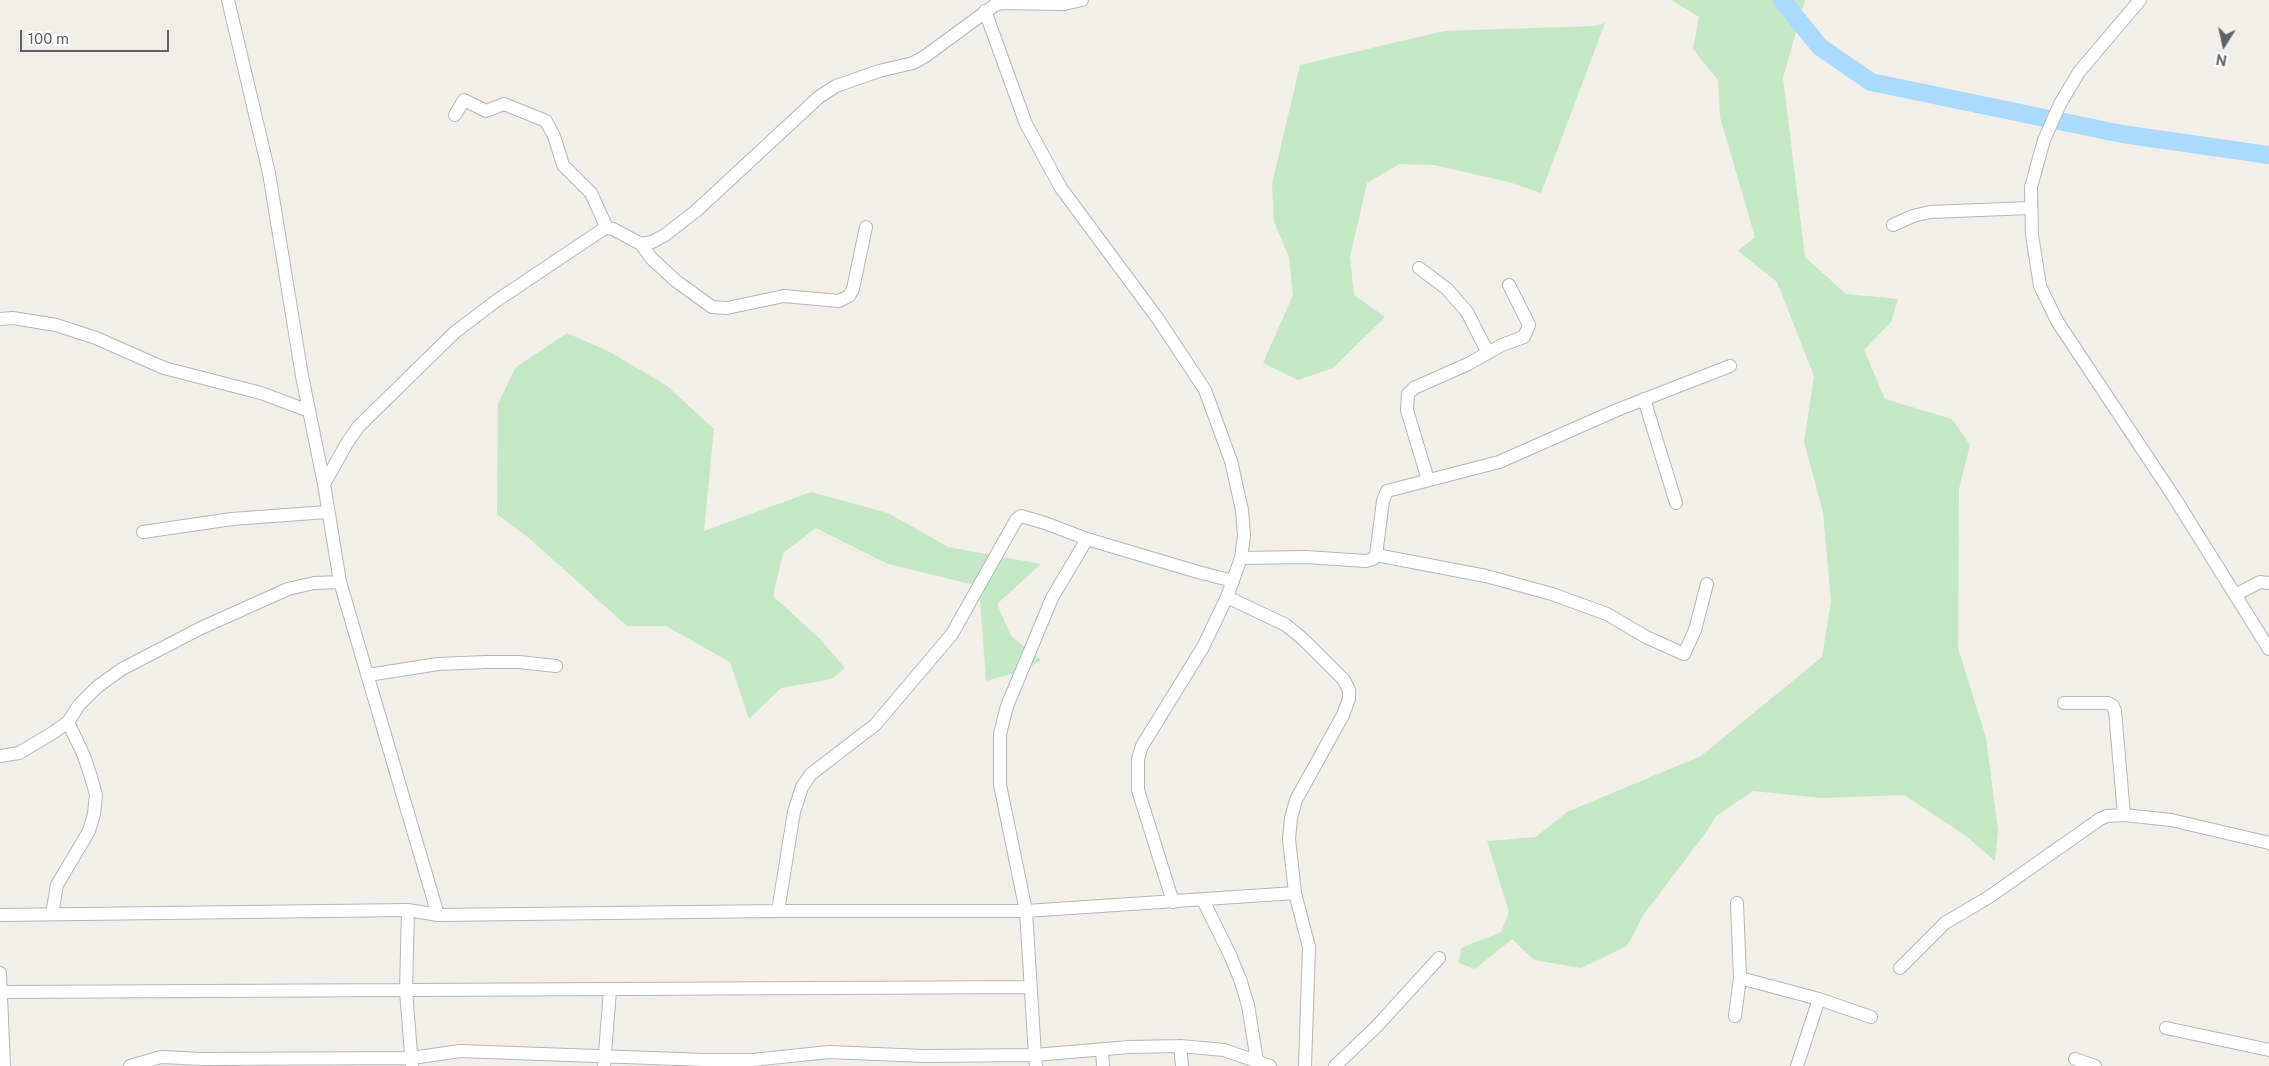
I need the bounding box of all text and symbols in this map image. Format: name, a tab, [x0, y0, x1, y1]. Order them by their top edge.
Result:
scale bar	[22, 20, 171, 52]
north arrow	[2199, 20, 2249, 70]
text: 100 m	[28, 30, 69, 47]
text: N	[2215, 51, 2228, 69]

